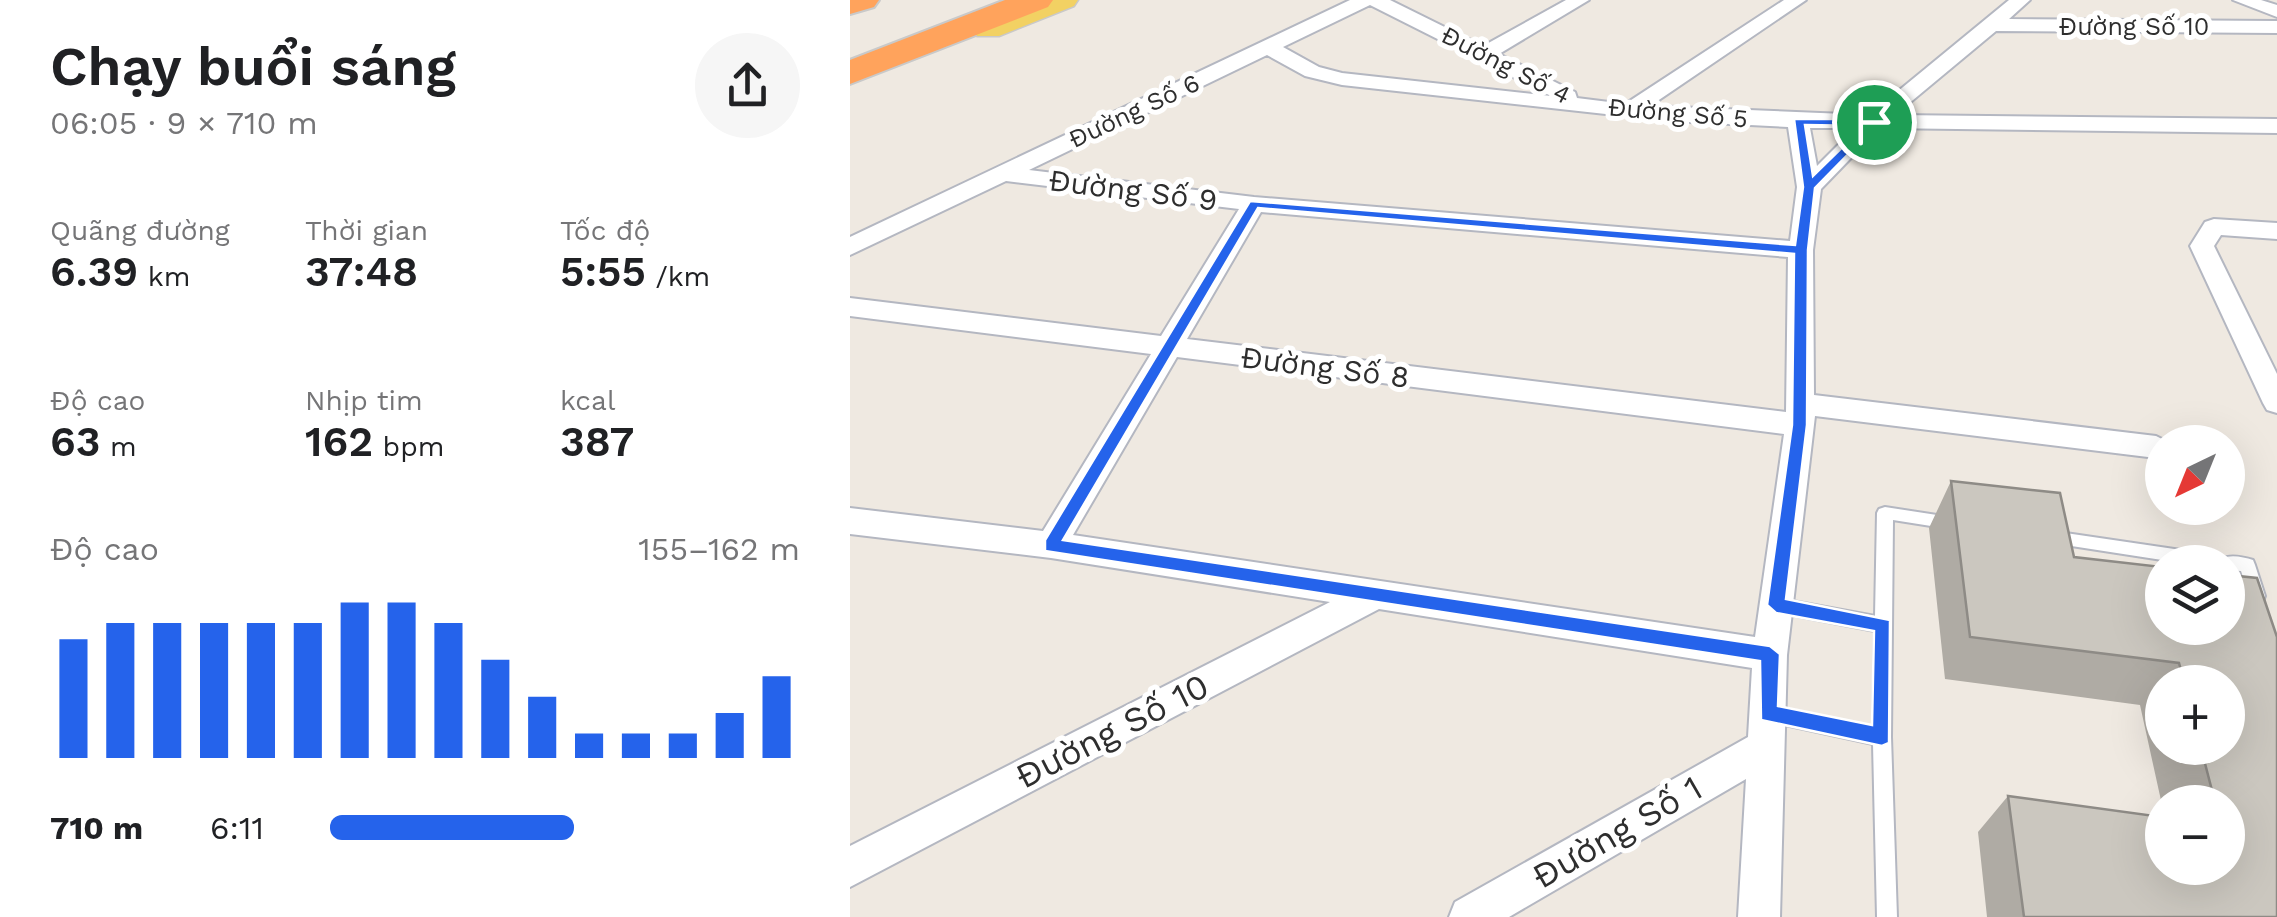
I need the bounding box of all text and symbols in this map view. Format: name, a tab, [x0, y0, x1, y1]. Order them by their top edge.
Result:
street label: Đường Số 10	[2059, 12, 2209, 41]
street label: Đường Số 4	[1437, 20, 1575, 110]
button: share	[695, 33, 800, 138]
text: Chạy buổi sáng	[50, 34, 456, 98]
street label: Đường Số 6	[1064, 68, 1204, 154]
pin	[1832, 80, 1917, 165]
street label: Đường Số 5	[1607, 92, 1749, 134]
icon: arrive	[1847, 95, 1902, 150]
text: 06:05 · 9 × 710 m	[50, 104, 318, 142]
street label: Đường Số 9	[1047, 162, 1219, 218]
text: Quãng đường	[50, 214, 230, 247]
text: Thời gian	[305, 214, 428, 247]
text: Tốc độ	[560, 214, 650, 247]
text: 6.39	[50, 247, 138, 296]
text: 37:48	[305, 247, 418, 296]
text: 5:55	[560, 247, 646, 296]
text: km	[138, 260, 190, 293]
text: /km	[646, 260, 710, 293]
street label: Đường Số 8	[1239, 339, 1411, 395]
text: Độ cao	[50, 384, 145, 417]
text: Nhịp tim	[305, 384, 423, 417]
text: kcal	[560, 384, 615, 417]
text: 63	[50, 417, 100, 466]
text: 162	[305, 417, 373, 466]
text: 387	[560, 417, 634, 466]
north arrow	[2145, 425, 2245, 525]
map controls	[2145, 425, 2245, 885]
text: m	[100, 430, 137, 463]
text: bpm	[373, 430, 444, 463]
text: Độ cao	[50, 530, 159, 568]
text: 155–162 m	[638, 530, 800, 568]
button: layers	[2145, 545, 2245, 645]
street label: Đường Số 10	[1009, 664, 1215, 798]
button: +	[2145, 665, 2245, 765]
street label: Đường Số 1	[1525, 767, 1709, 897]
button: −	[2145, 785, 2245, 885]
text: 710 m	[50, 809, 143, 847]
text: 6:11	[210, 809, 264, 847]

